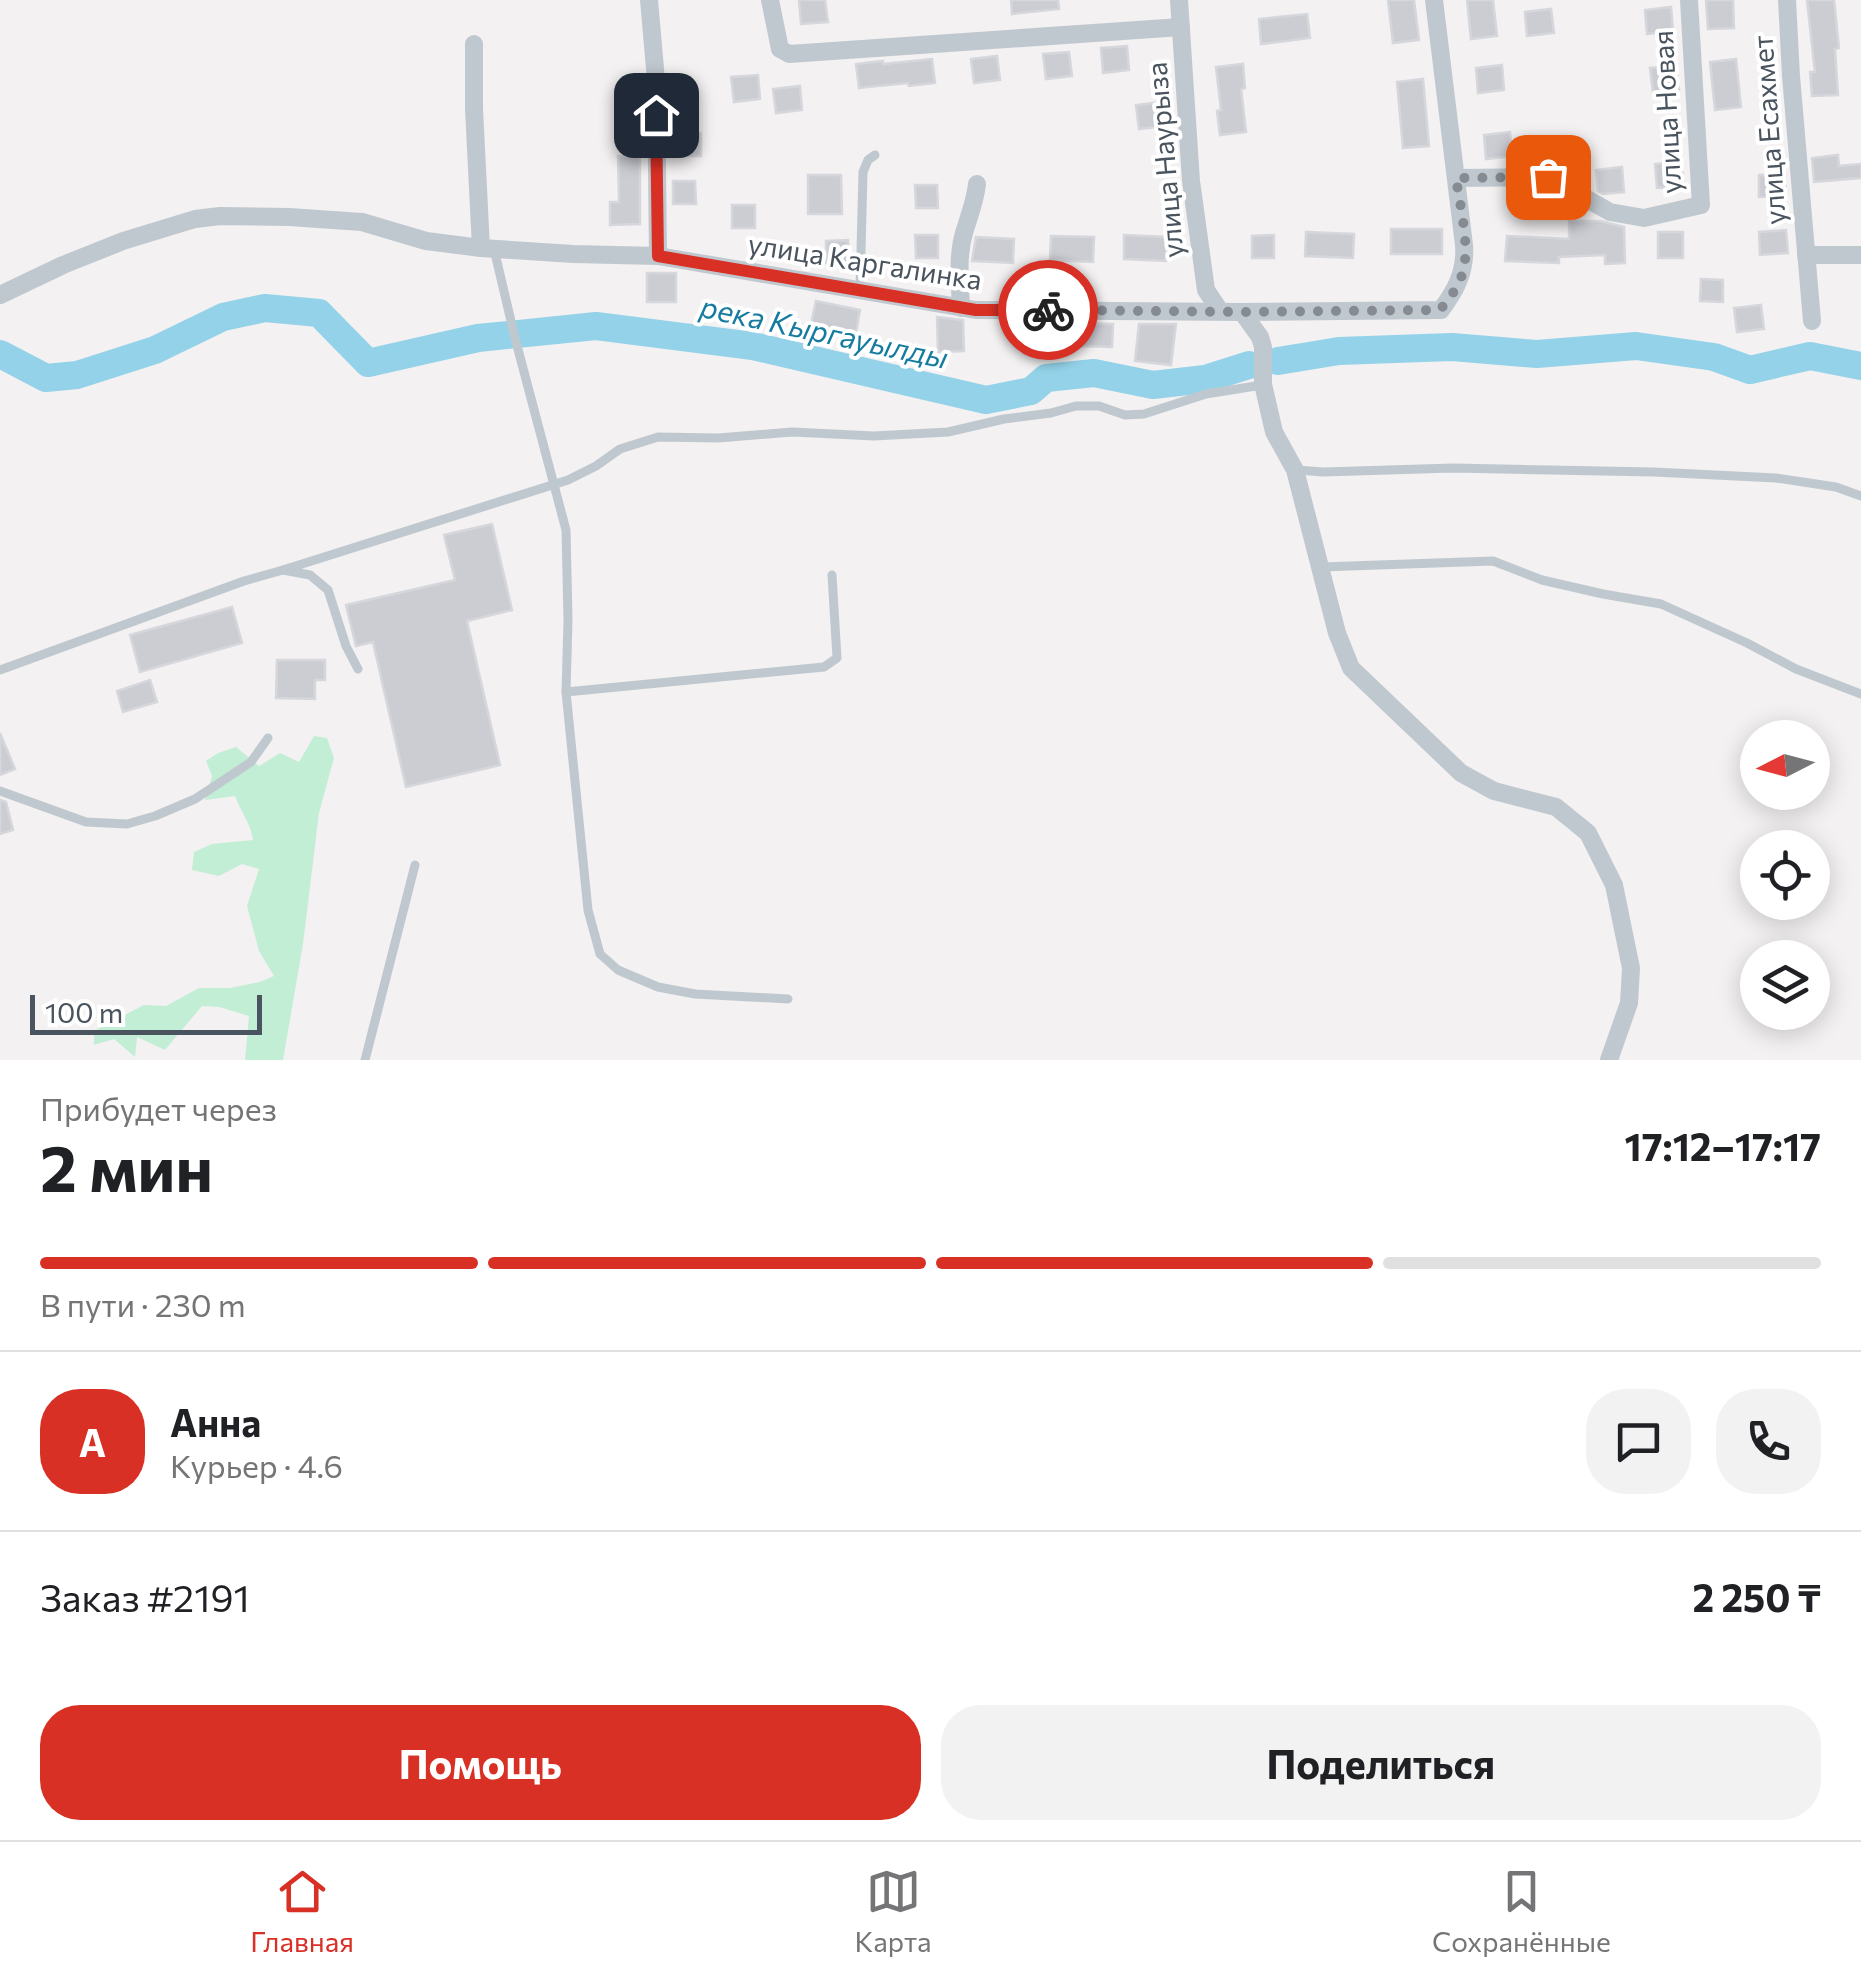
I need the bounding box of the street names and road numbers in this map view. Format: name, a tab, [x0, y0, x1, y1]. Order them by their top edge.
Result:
street label: улица Новая	[1645, 29, 1687, 195]
street label: улица Есахмет	[1744, 34, 1792, 226]
street label: улица Наурыза	[1139, 61, 1189, 259]
street label: улица Каргалинка	[746, 226, 984, 296]

